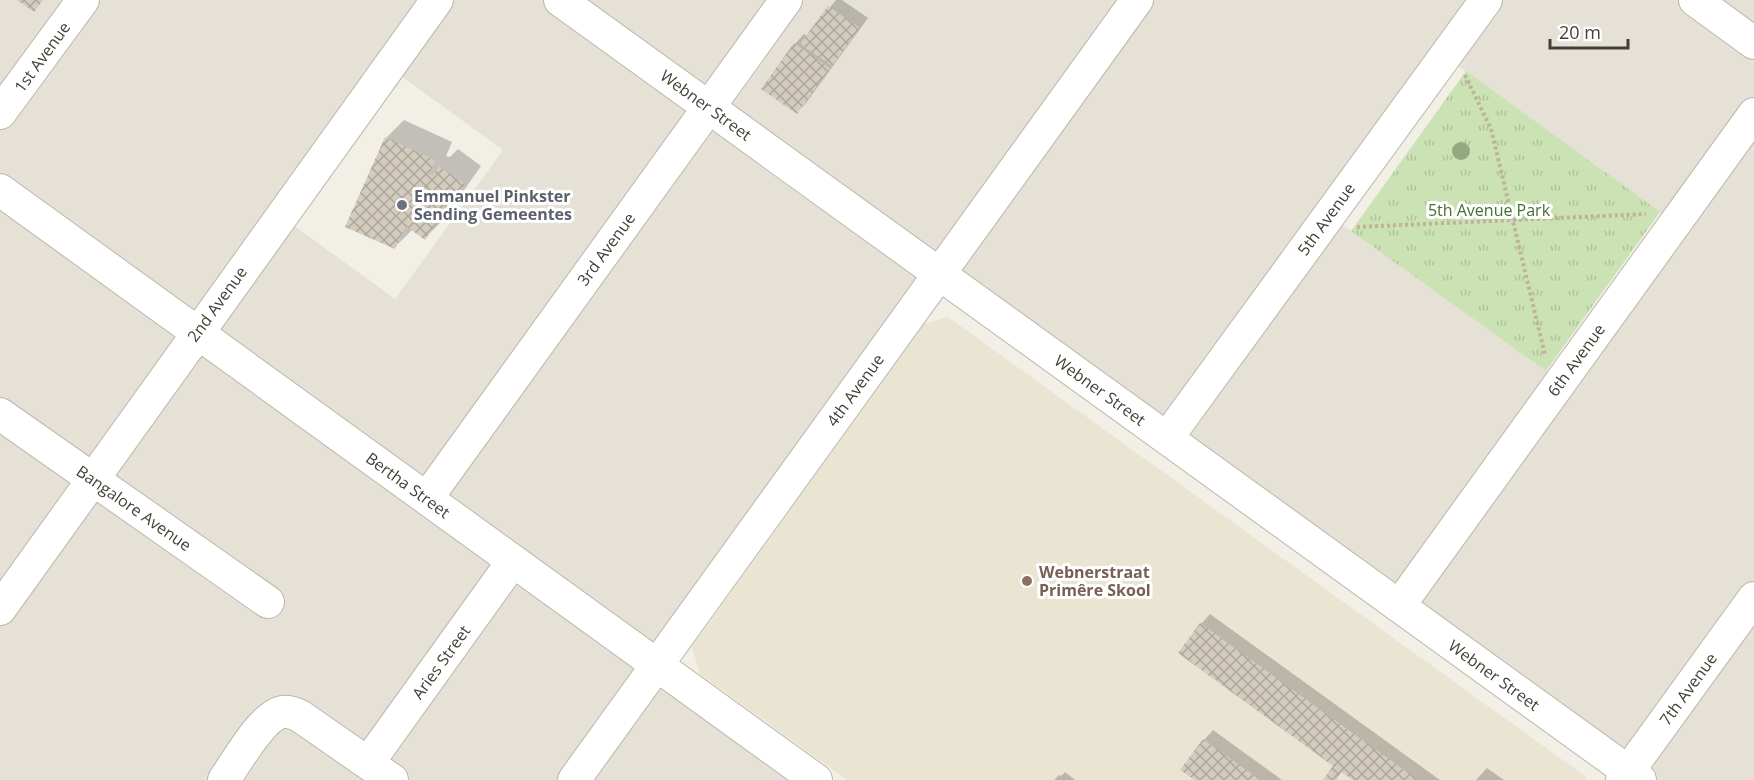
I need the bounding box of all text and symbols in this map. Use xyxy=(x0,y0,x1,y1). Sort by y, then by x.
scale bar xyxy=(1550,12,1628,50)
street label: 1st Avenue xyxy=(9,17,75,97)
text: 20 m xyxy=(1559,20,1601,44)
street label: Webner Street xyxy=(656,64,756,146)
street label: 5th Avenue xyxy=(1292,178,1360,260)
place label: Emmanuel Pinkster Sending Gemeentes xyxy=(414,185,572,225)
marker: Emmanuel Pinkster Sending Gemeentes xyxy=(395,198,409,212)
park label: 5th Avenue Park xyxy=(1428,199,1551,221)
street label: 3rd Avenue xyxy=(572,208,640,290)
street label: 2nd Avenue xyxy=(182,262,252,346)
street label: 6th Avenue xyxy=(1542,319,1610,401)
street label: 4th Avenue xyxy=(821,349,889,431)
street label: Webner Street xyxy=(1050,349,1150,431)
street label: Bertha Street xyxy=(361,447,455,523)
street label: Bangalore Avenue xyxy=(72,460,196,556)
place label: Webnerstraat Primêre Skool xyxy=(1039,561,1151,601)
marker: Webnerstraat Primêre Skool xyxy=(1020,574,1034,588)
street label: Aries Street xyxy=(407,620,475,703)
street label: Webner Street xyxy=(1444,634,1544,716)
street label: 7th Avenue xyxy=(1654,648,1722,730)

